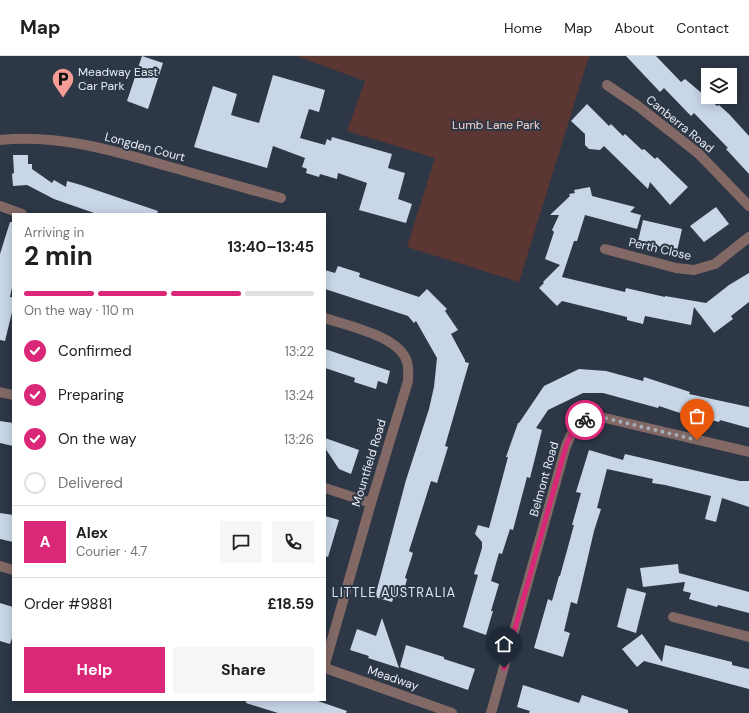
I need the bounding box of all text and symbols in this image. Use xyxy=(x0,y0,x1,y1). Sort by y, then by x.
text: Map xyxy=(20,15,60,40)
text: Home xyxy=(504,19,542,37)
text: Map xyxy=(564,19,592,37)
text: About xyxy=(614,19,654,37)
text: Contact xyxy=(676,19,729,37)
place label: Meadway East Car Park xyxy=(78,64,158,94)
parking icon: Meadway East Car Park xyxy=(50,66,76,99)
map controls xyxy=(701,68,737,104)
button: layers xyxy=(701,68,737,104)
street label: Canberra Road xyxy=(643,92,717,156)
park label: Lumb Lane Park xyxy=(452,117,540,133)
street label: Longden Court xyxy=(103,129,187,166)
text: Arriving in xyxy=(24,224,84,241)
street label: Perth Close xyxy=(627,234,693,264)
text: 13:40–13:45 xyxy=(228,237,314,257)
text: 2 min xyxy=(24,239,93,273)
text: On the way · 110 m xyxy=(24,302,134,319)
icon: check xyxy=(24,340,46,362)
text: Confirmed xyxy=(58,341,132,361)
text: 13:22 xyxy=(285,343,314,360)
icon: check xyxy=(24,384,46,406)
text: Preparing xyxy=(58,385,124,405)
text: 13:24 xyxy=(284,387,314,404)
pin xyxy=(680,399,714,440)
courier xyxy=(565,400,605,440)
icon: bag xyxy=(686,405,708,427)
icon: bike xyxy=(574,409,596,431)
street label: Mountfield Road xyxy=(348,417,390,509)
icon: check xyxy=(24,428,46,450)
text: On the way xyxy=(58,429,137,449)
text: 13:26 xyxy=(284,431,314,448)
street label: Belmont Road xyxy=(526,440,562,518)
text: Delivered xyxy=(58,473,123,493)
button: chat xyxy=(220,521,262,563)
button: phone xyxy=(272,521,314,563)
text: Alex xyxy=(76,523,108,543)
text: A xyxy=(40,532,50,552)
text: Courier · 4.7 xyxy=(76,543,147,560)
district label: LITTLE AUSTRALIA xyxy=(332,584,456,601)
text: Order #9881 xyxy=(24,594,112,614)
text: £18.59 xyxy=(267,594,314,614)
pin xyxy=(487,627,521,668)
icon: home xyxy=(493,633,515,655)
button: Help xyxy=(24,647,165,693)
button: Share xyxy=(173,647,314,693)
street label: Meadway xyxy=(365,662,421,694)

